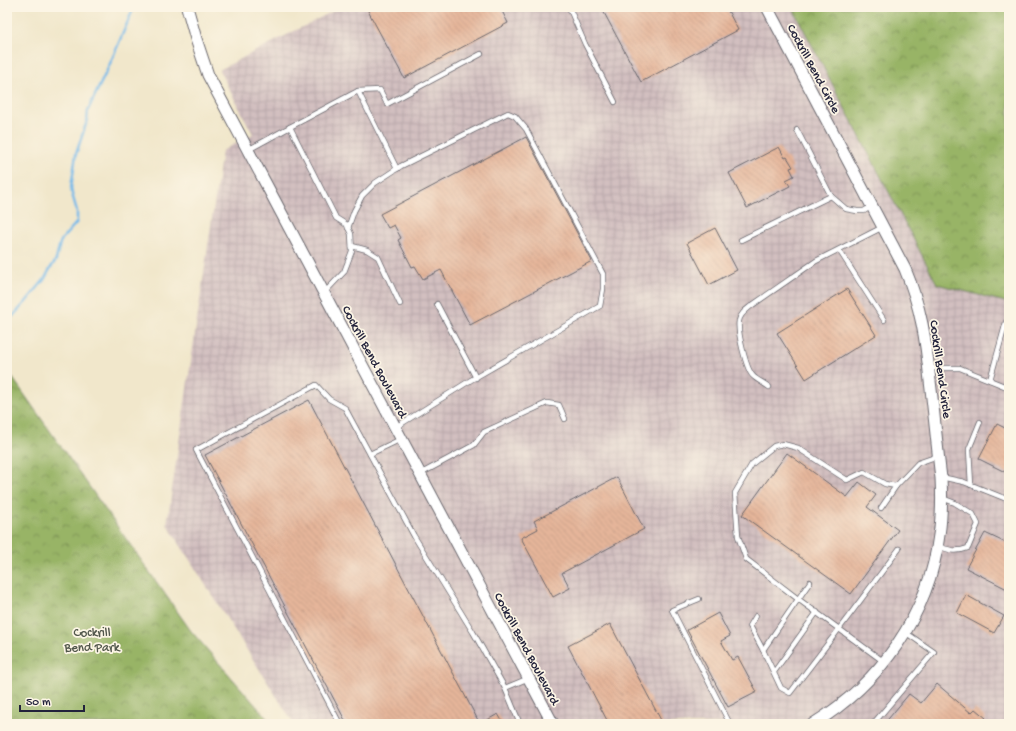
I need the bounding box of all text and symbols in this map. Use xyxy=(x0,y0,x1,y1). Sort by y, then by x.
street label: Cockrill Bend Circle xyxy=(783,22,843,117)
street label: Cockrill Bend Boulevard xyxy=(338,304,410,422)
street label: Cockrill Bend Circle xyxy=(925,319,954,420)
street label: Cockrill Bend Boulevard xyxy=(490,591,562,709)
park label: Cockrill Bend Park xyxy=(63,626,121,656)
scale bar xyxy=(20,687,84,713)
text: 50 m xyxy=(26,696,51,710)

